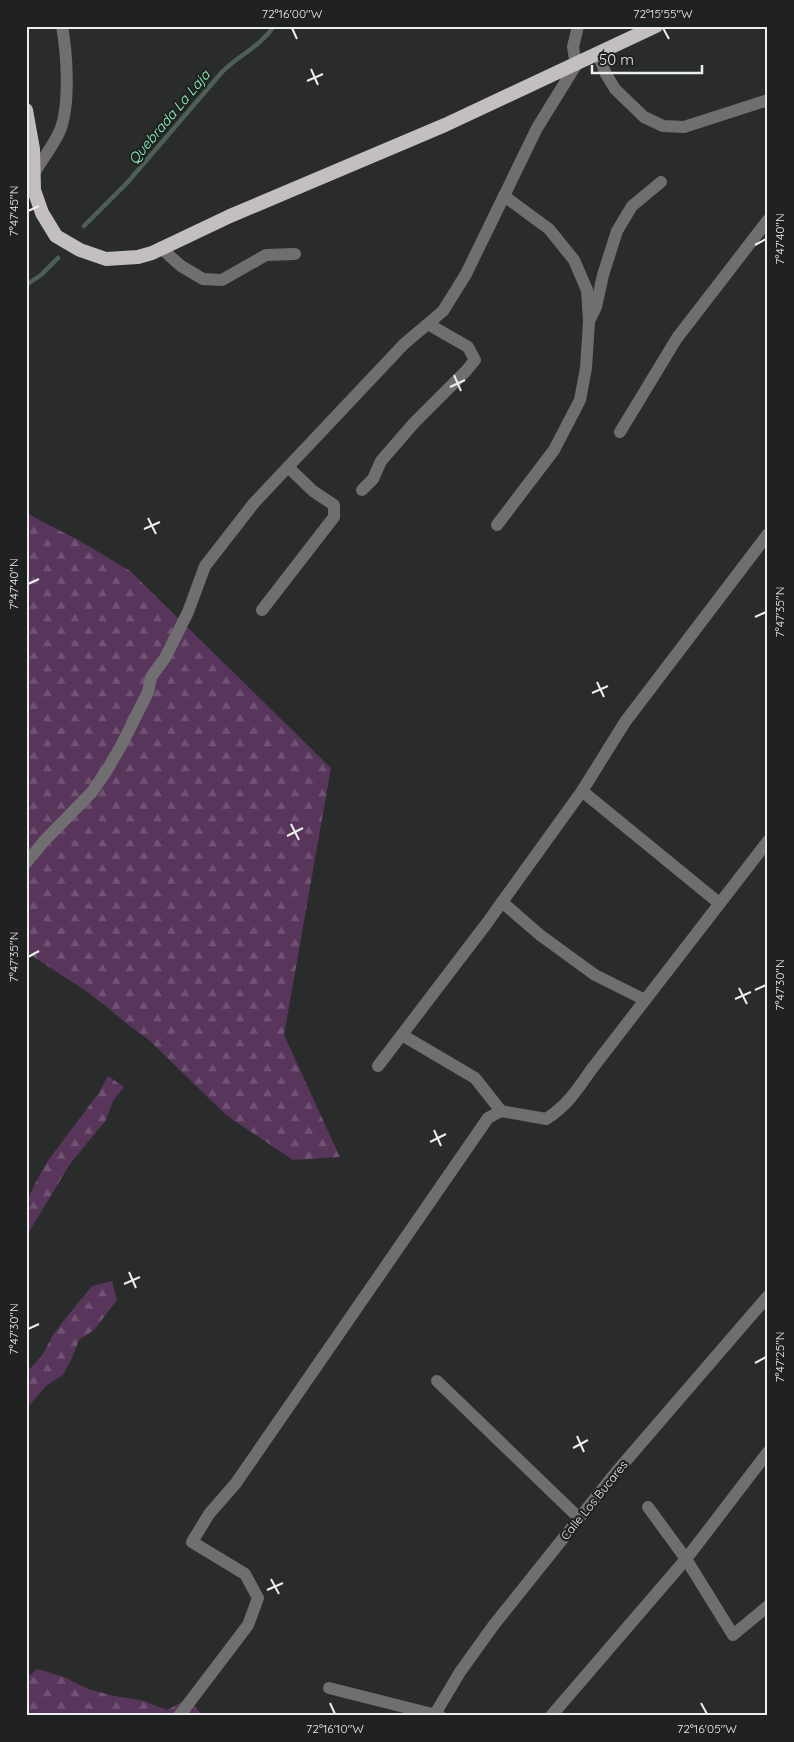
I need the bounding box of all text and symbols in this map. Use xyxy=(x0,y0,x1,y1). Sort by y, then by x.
text: 72°16'00"W xyxy=(262,6,323,21)
text: 72°15'55"W xyxy=(633,6,693,21)
scale bar xyxy=(592,42,702,74)
text: 50 m xyxy=(599,50,634,69)
water label: Quebrada La Laja xyxy=(124,65,215,168)
text: 7°47'45"N xyxy=(6,186,21,236)
text: 7°47'40"N xyxy=(772,213,787,265)
text: 7°47'40"N xyxy=(6,558,21,610)
text: 7°47'35"N xyxy=(772,587,787,637)
text: 7°47'35"N xyxy=(6,932,21,982)
text: 7°47'30"N xyxy=(772,959,787,1011)
text: 7°47'30"N xyxy=(6,1303,21,1355)
text: 7°47'25"N xyxy=(772,1331,787,1383)
street label: Calle Los Bucares xyxy=(557,1457,631,1543)
text: 72°16'10"W xyxy=(306,1721,364,1736)
text: 72°16'05"W xyxy=(677,1721,737,1736)

